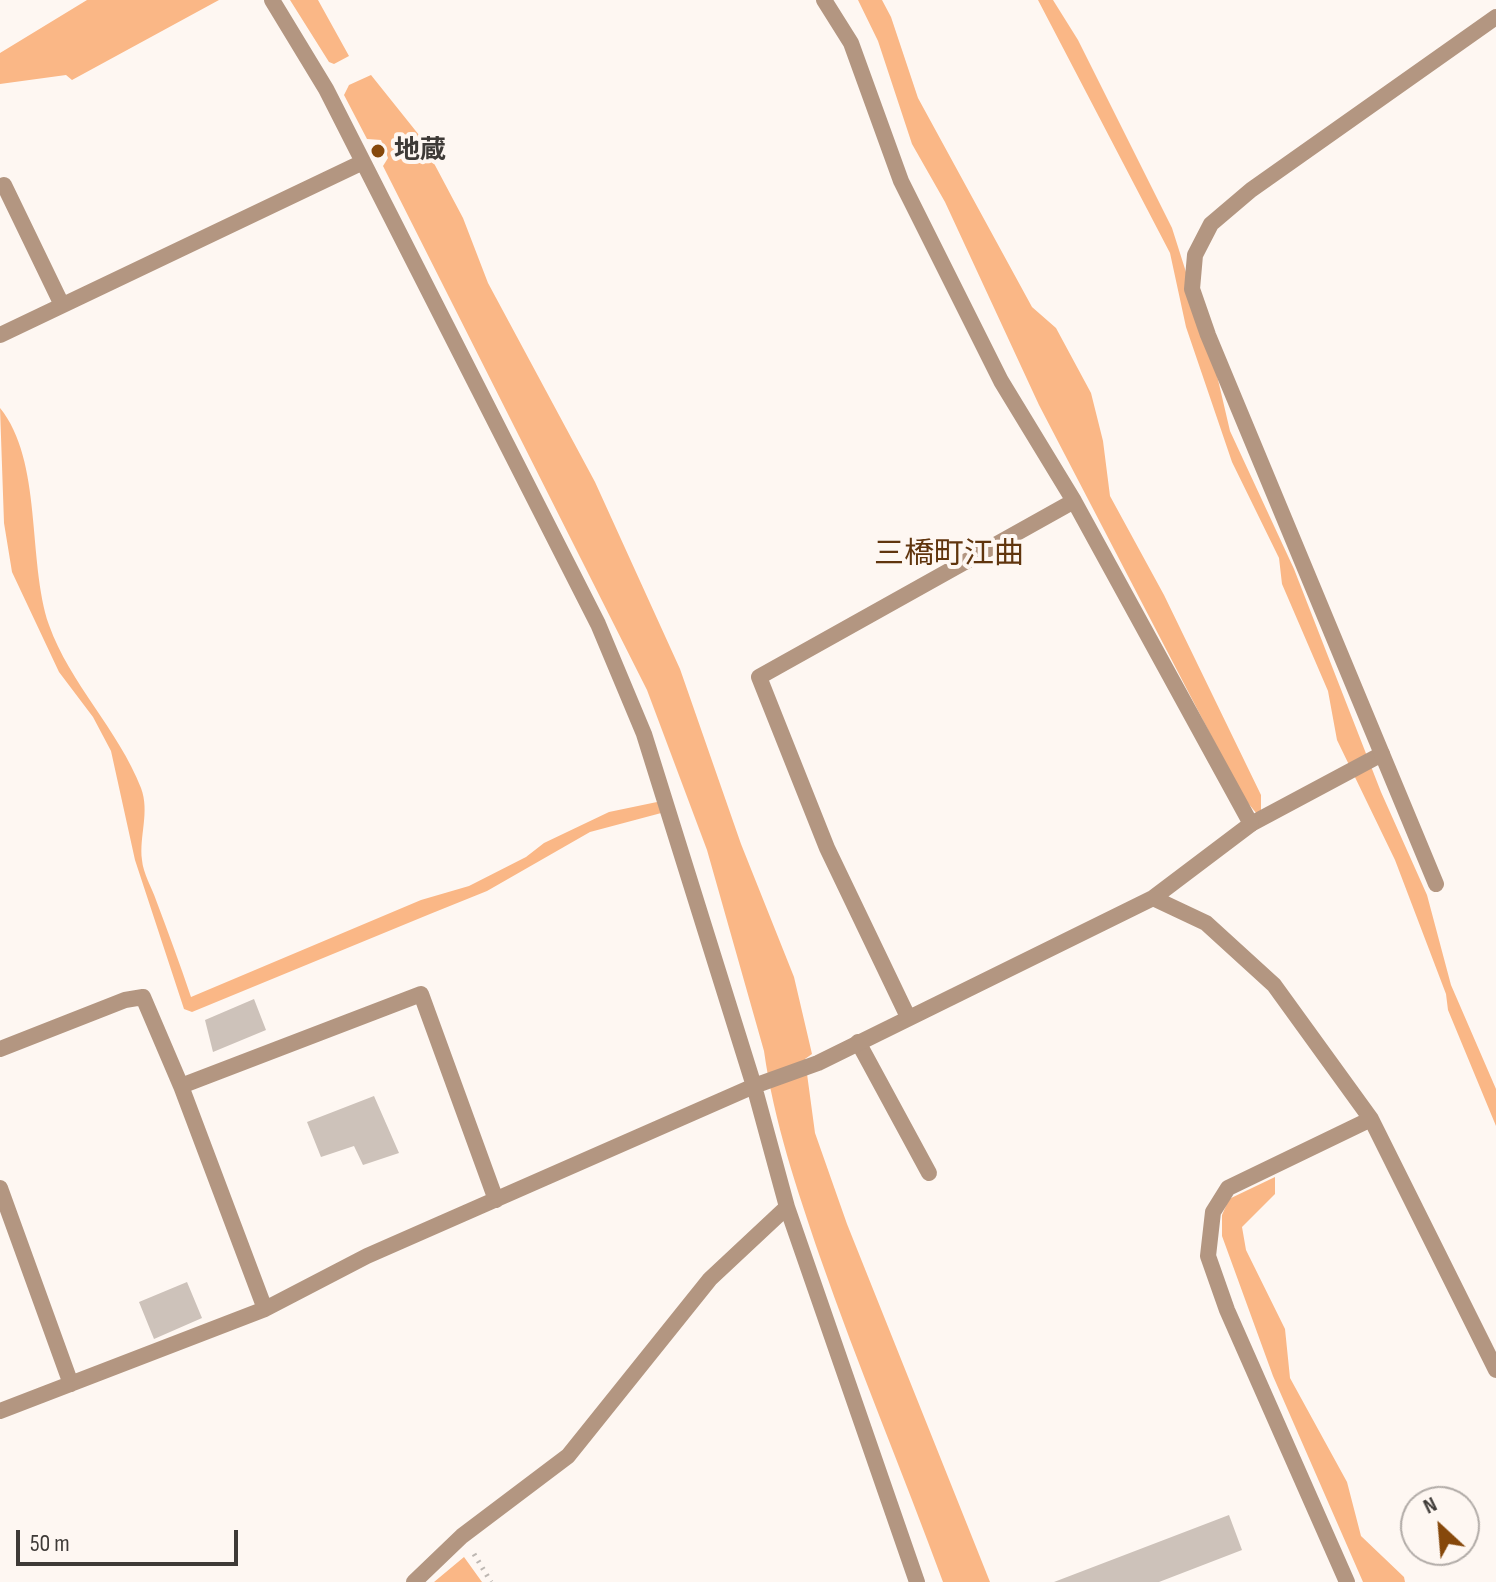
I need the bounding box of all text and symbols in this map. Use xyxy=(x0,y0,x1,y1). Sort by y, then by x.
place label: 地蔵 xyxy=(394,135,446,167)
marker: 地蔵 xyxy=(369,142,387,160)
district label: 三橋町江曲 xyxy=(874,537,1024,573)
north arrow xyxy=(1400,1486,1480,1566)
text: N xyxy=(1419,1491,1441,1520)
scale bar xyxy=(20,1514,242,1564)
text: 50 m xyxy=(30,1529,70,1558)

